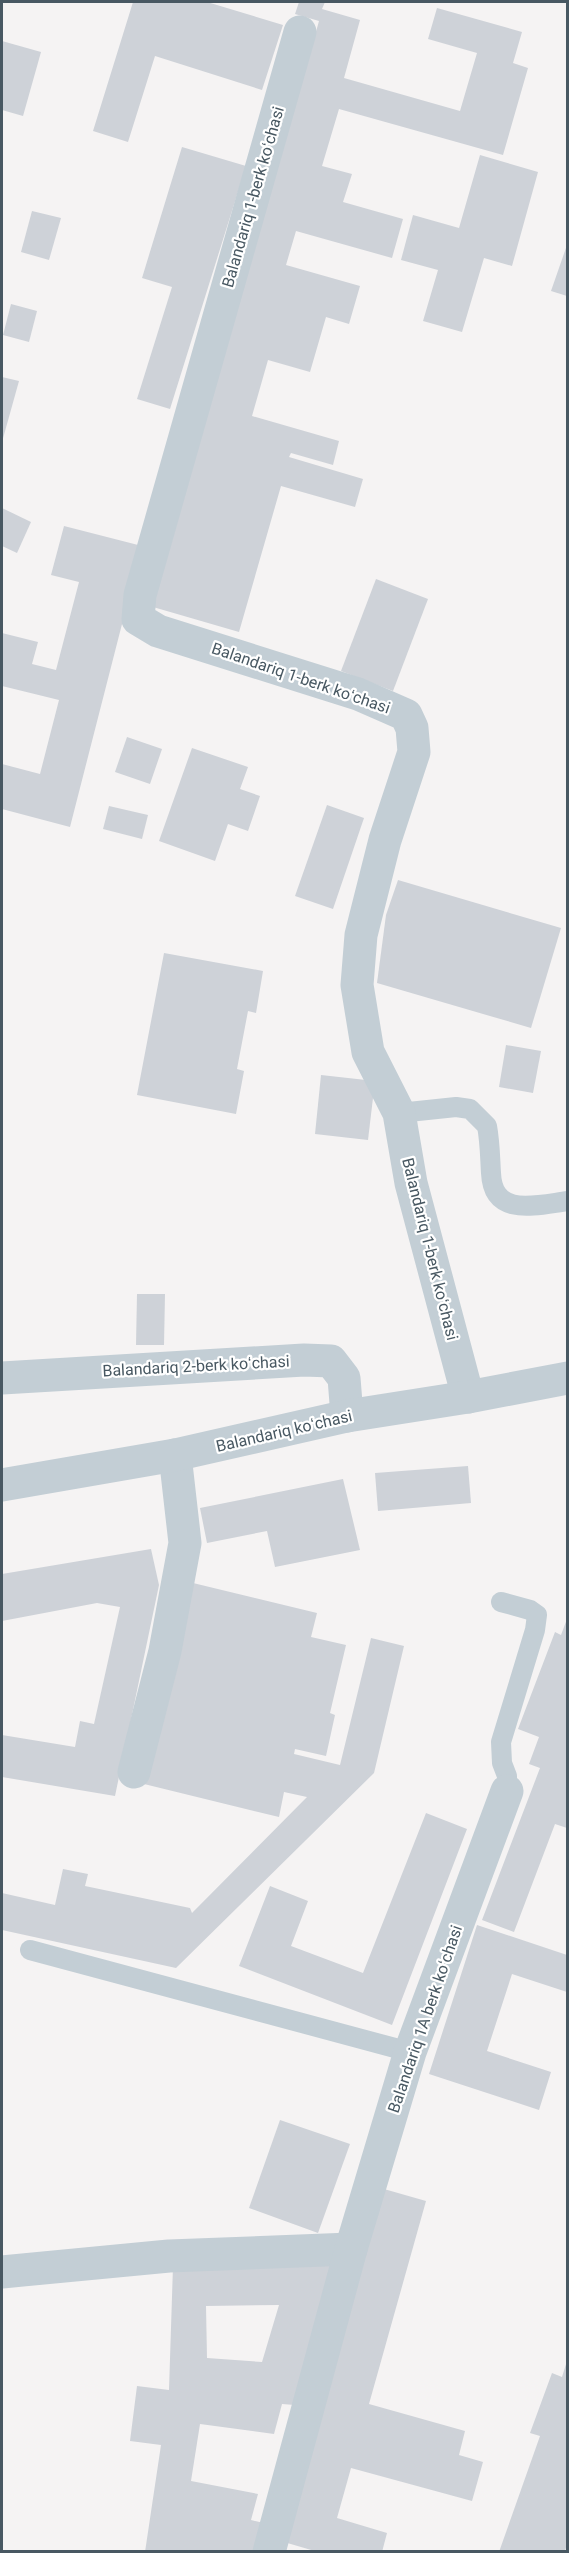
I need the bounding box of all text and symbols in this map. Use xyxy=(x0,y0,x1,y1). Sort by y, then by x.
street label: Balandariq 1-berk koʻchasi xyxy=(218,104,288,290)
street label: Balandariq 1-berk koʻchasi xyxy=(209,639,393,717)
street label: Balandariq 1-berk koʻchasi xyxy=(398,1156,462,1342)
street label: Balandariq 2-berk koʻchasi xyxy=(102,1352,290,1380)
street label: Balandariq koʻchasi xyxy=(214,1406,354,1456)
street label: Balandariq 1A berk koʻchasi xyxy=(384,1923,466,2115)

